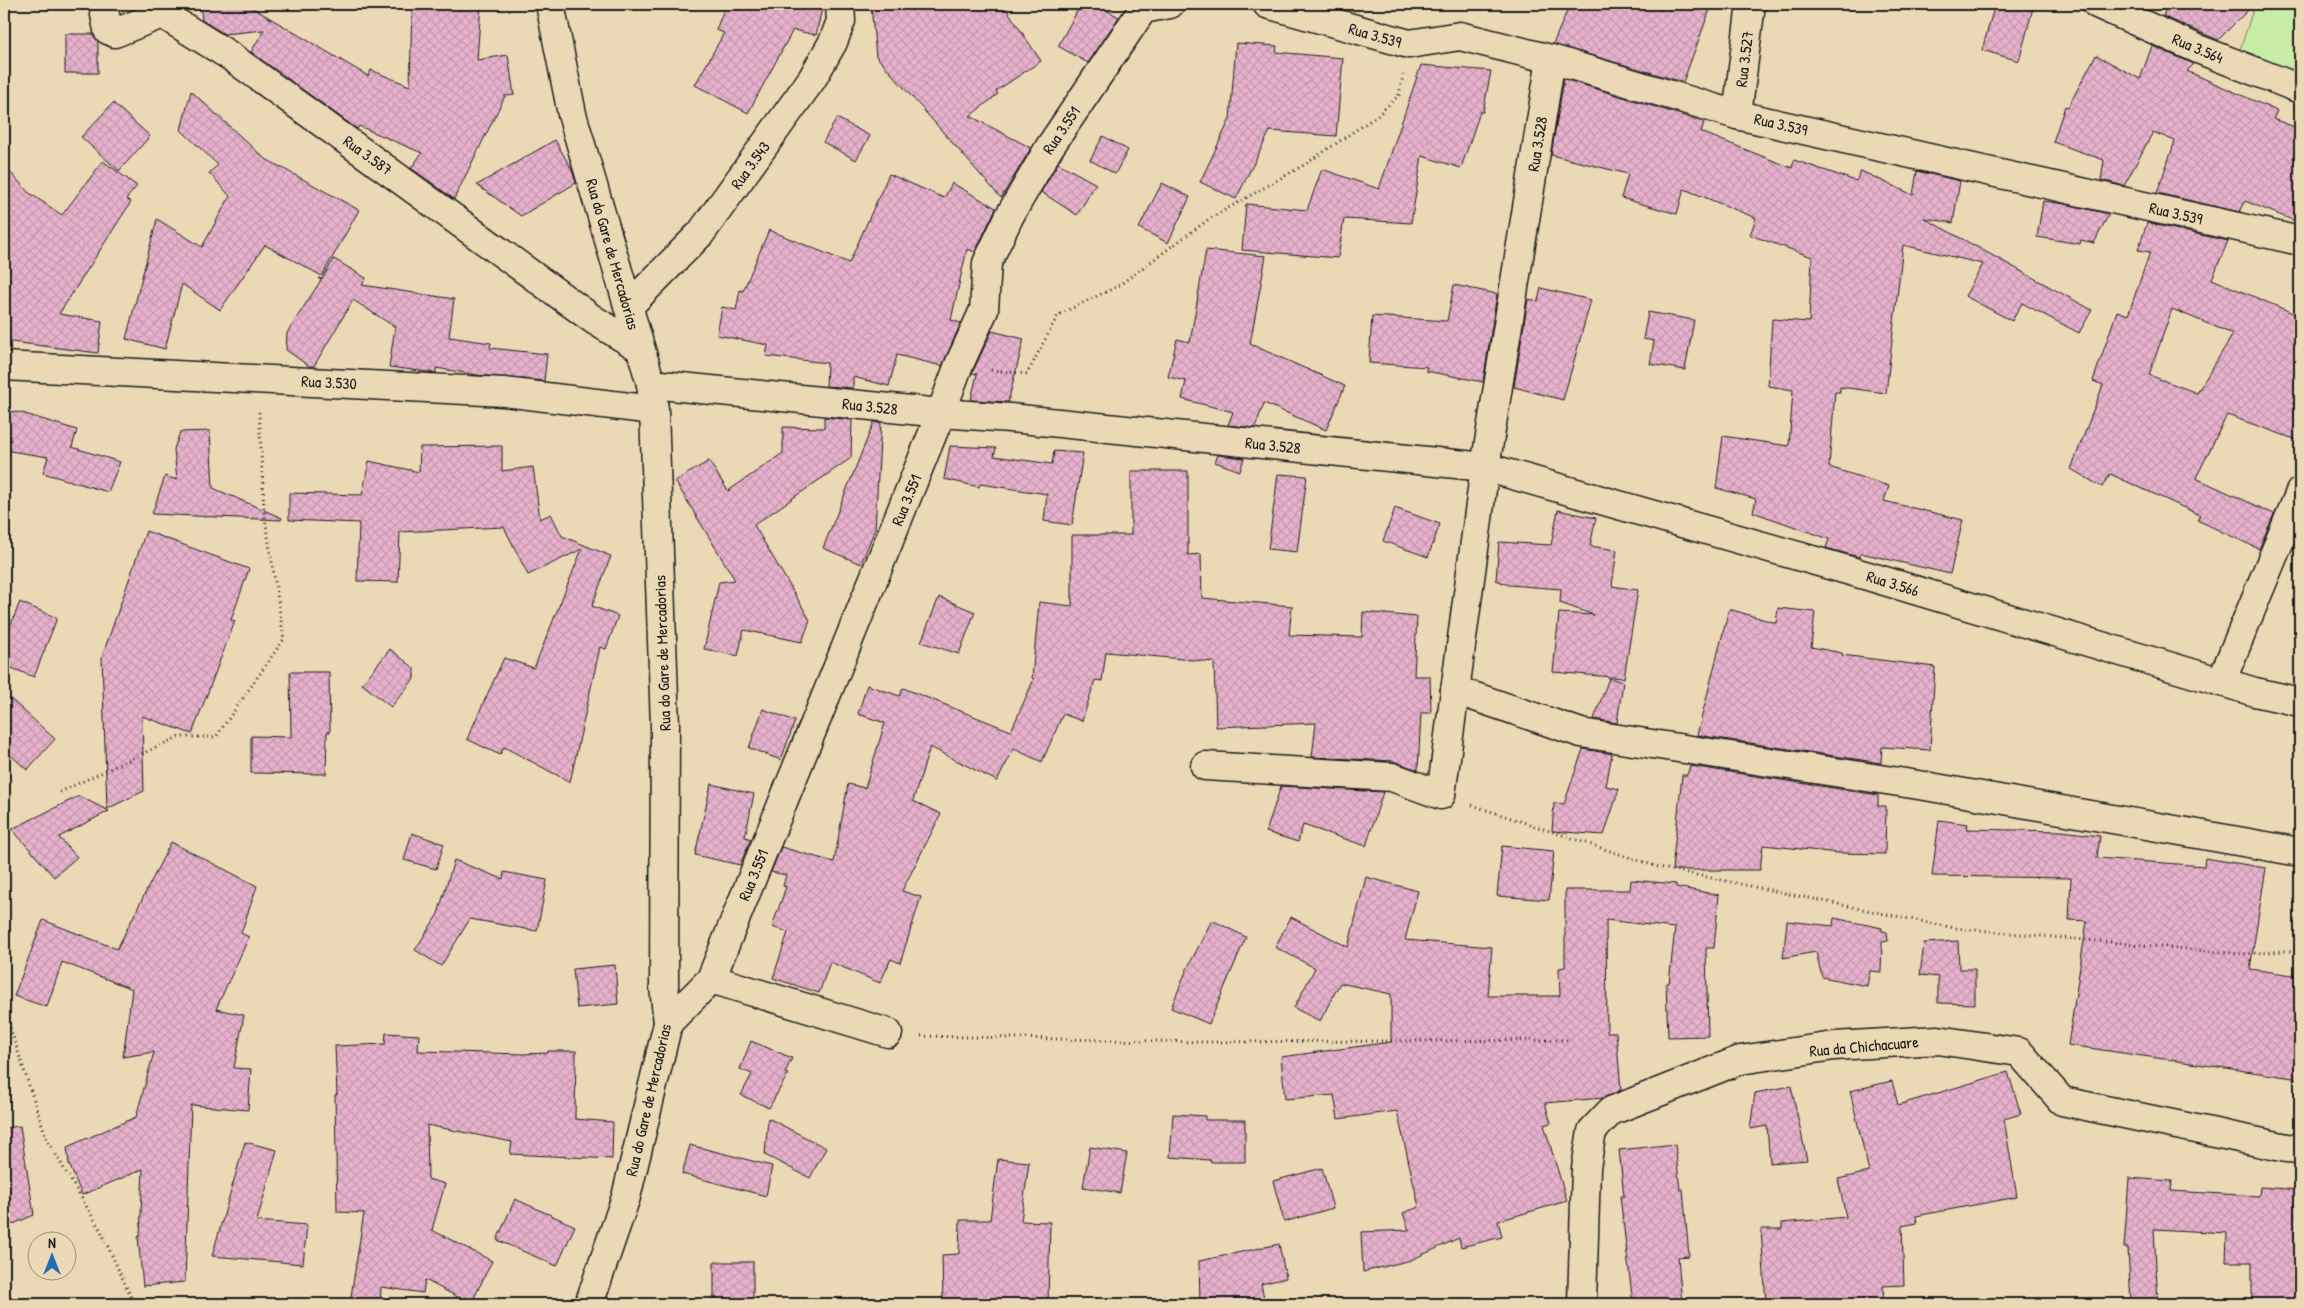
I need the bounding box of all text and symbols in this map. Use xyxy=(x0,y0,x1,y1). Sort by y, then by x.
street label: Rua 3.539 xyxy=(1346,17,1404,53)
street label: Rua 3.564 xyxy=(2169,27,2227,69)
street label: Rua 3.527 xyxy=(1730,30,1758,88)
street label: Rua 3.551 xyxy=(1037,101,1085,158)
street label: Rua 3.539 xyxy=(1752,107,1810,141)
street label: Rua 3.528 xyxy=(1522,115,1552,173)
street label: Rua 3.587 xyxy=(339,130,397,180)
street label: Rua 3.543 xyxy=(725,137,775,193)
street label: Rua do Gare de Mercadorias xyxy=(581,176,645,332)
street label: Rua 3.539 xyxy=(2147,196,2205,230)
street label: Rua 3.530 xyxy=(301,370,357,394)
street label: Rua 3.528 xyxy=(841,392,899,420)
street label: Rua 3.528 xyxy=(1244,431,1302,459)
street label: Rua 3.551 xyxy=(886,471,926,529)
street label: Rua 3.566 xyxy=(1864,565,1922,601)
street label: Rua do Gare de Mercadorias xyxy=(648,575,676,731)
street label: Rua 3.551 xyxy=(733,846,773,904)
street label: Rua do Gare de Mercadorias xyxy=(620,1022,676,1178)
street label: Rua da Chichacuare xyxy=(1808,1030,1920,1062)
north arrow xyxy=(28,1230,78,1280)
text: N xyxy=(48,1233,56,1252)

